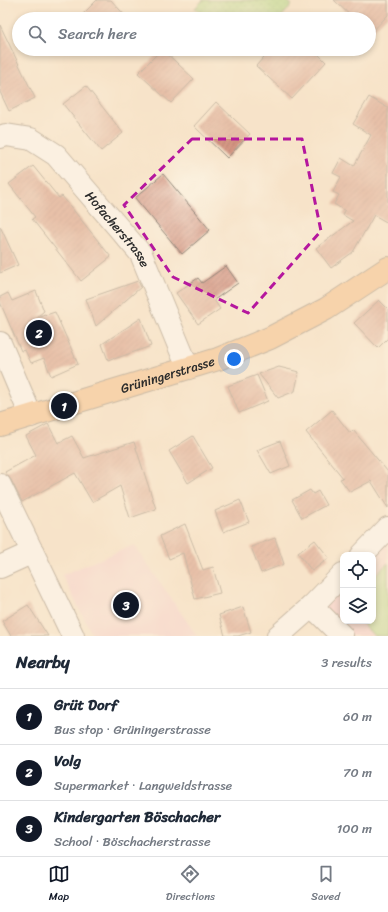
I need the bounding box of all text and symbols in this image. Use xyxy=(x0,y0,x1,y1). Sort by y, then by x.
search box xyxy=(12,12,376,56)
text: Search here xyxy=(58,21,137,47)
icon: search xyxy=(26,23,48,45)
street label: Hofacherstrasse xyxy=(79,185,156,271)
pin: 2 xyxy=(26,318,52,348)
your location xyxy=(224,349,244,369)
street label: Grüningerstrasse xyxy=(118,350,218,400)
pin: 1 xyxy=(51,391,77,421)
map controls xyxy=(340,552,376,624)
button: locate xyxy=(340,552,376,588)
button: layers xyxy=(340,588,376,624)
pin: 3 xyxy=(113,590,139,620)
text: Nearby xyxy=(16,647,70,677)
text: 3 results xyxy=(321,651,372,674)
text: Grüt Dorf xyxy=(54,692,117,718)
text: 1 xyxy=(26,705,32,728)
text: 60 m xyxy=(343,705,372,728)
text: Bus stop · Grüningerstrasse xyxy=(54,718,211,741)
text: Volg xyxy=(54,748,81,774)
text: 2 xyxy=(25,761,33,784)
text: 70 m xyxy=(343,761,372,784)
text: Supermarket · Langweidstrasse xyxy=(54,774,232,797)
text: Kindergarten Böschacher xyxy=(54,804,220,830)
text: 3 xyxy=(25,817,33,840)
text: 100 m xyxy=(337,817,372,840)
text: School · Böschacherstrasse xyxy=(54,830,211,853)
tab: Map xyxy=(48,863,70,906)
tab: Directions xyxy=(166,863,215,906)
tab: Saved xyxy=(311,863,340,906)

